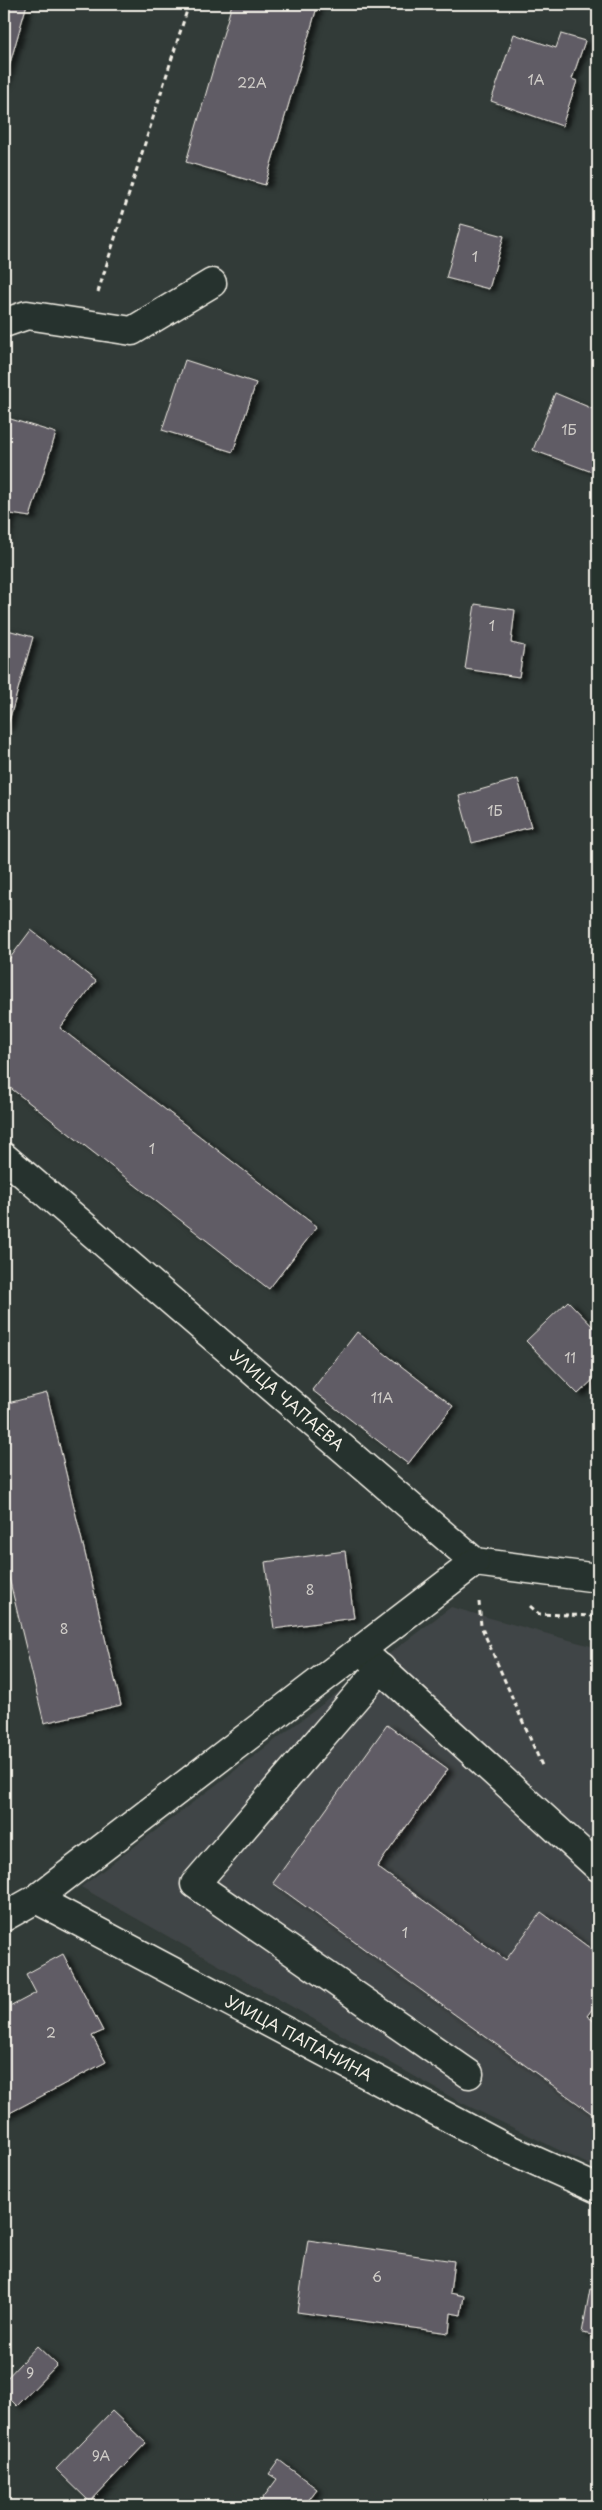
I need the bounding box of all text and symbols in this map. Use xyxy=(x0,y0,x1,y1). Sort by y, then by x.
house number: 1А xyxy=(527,69,545,90)
house number: 22А xyxy=(237,72,267,93)
house number: 1 xyxy=(472,246,478,267)
house number: 1Б xyxy=(561,419,577,440)
house number: 1 xyxy=(489,615,495,636)
house number: 1Б xyxy=(487,800,503,821)
house number: 1 xyxy=(149,1138,155,1159)
street label: УЛИЦА ЧАПАЕВА xyxy=(225,1343,350,1456)
house number: 11 xyxy=(564,1347,576,1368)
house number: 11А xyxy=(371,1387,393,1408)
house number: 8 xyxy=(306,1579,314,1600)
house number: 8 xyxy=(60,1618,68,1639)
house number: 1 xyxy=(402,1922,408,1943)
street label: УЛИЦА ПАПАНИНА xyxy=(222,1988,377,2086)
house number: 2 xyxy=(46,2022,56,2043)
house number: 6 xyxy=(372,2266,382,2287)
house number: 9 xyxy=(26,2362,34,2383)
house number: 9А xyxy=(92,2445,111,2466)

